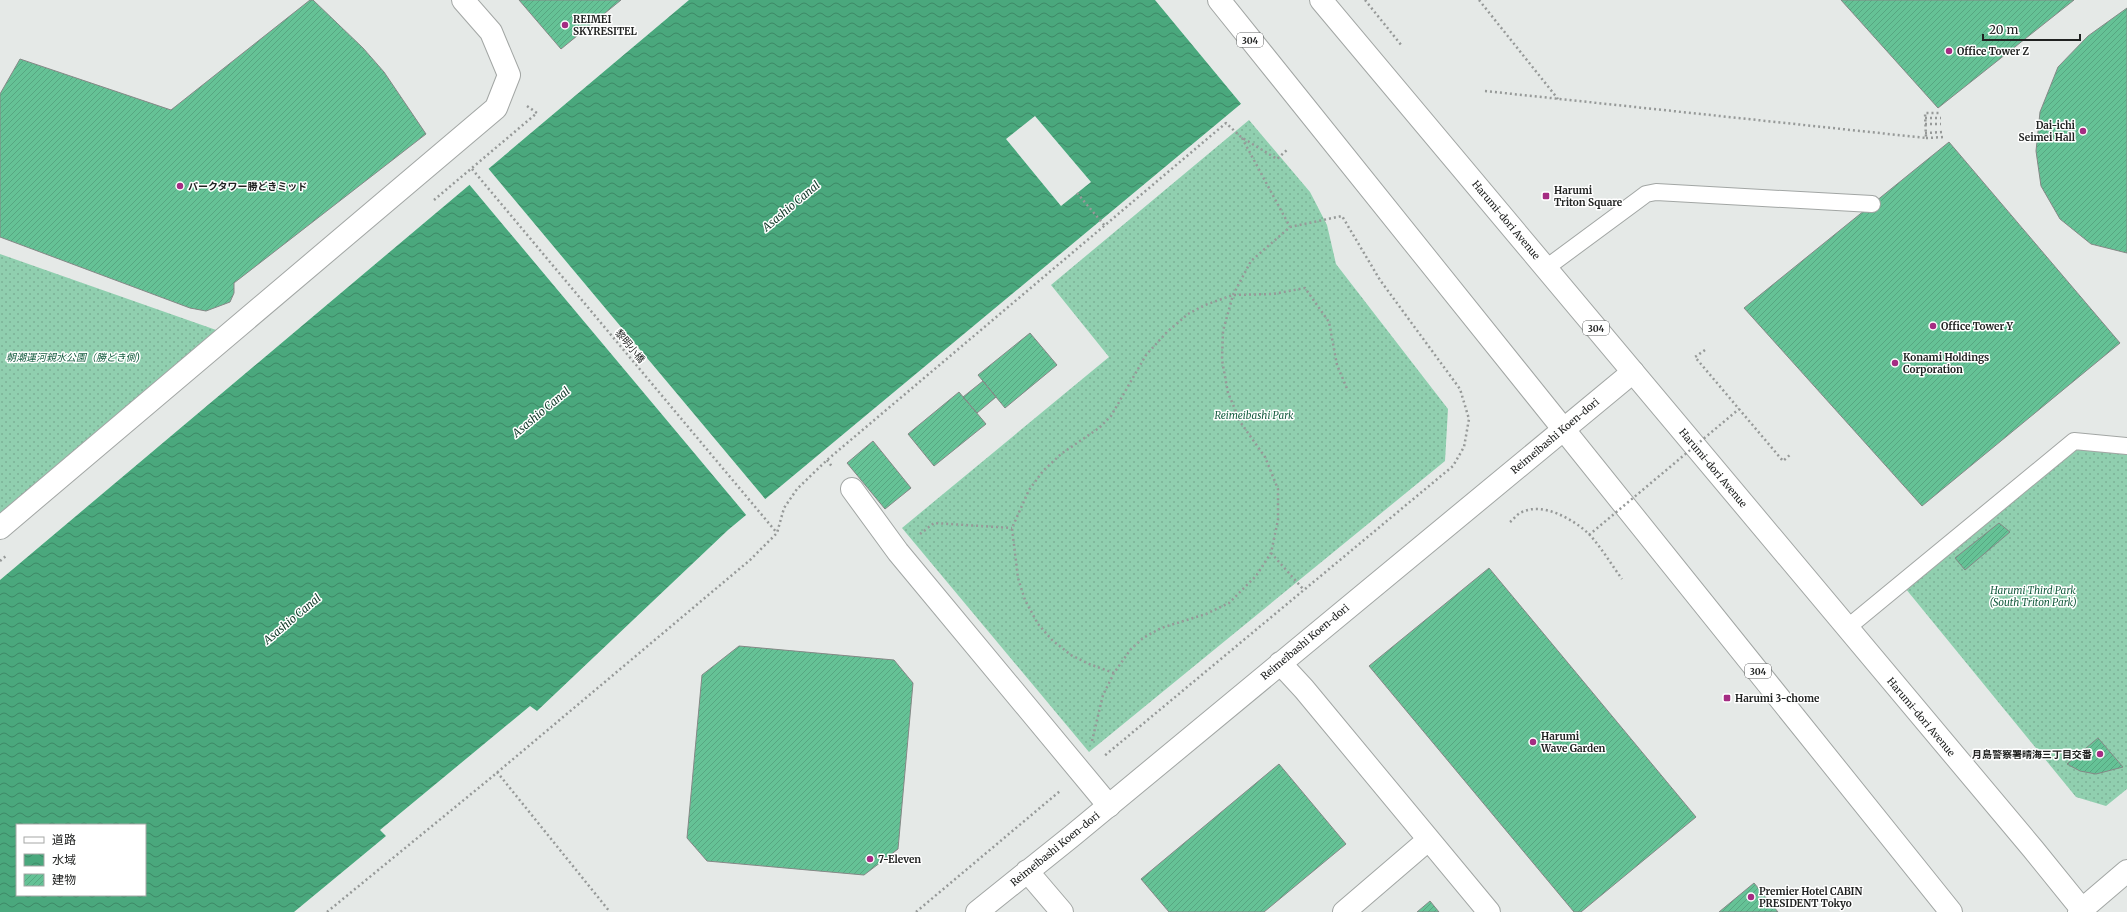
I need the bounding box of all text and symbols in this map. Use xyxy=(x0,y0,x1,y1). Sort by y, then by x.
place label: REIMEI SKYRESITEL xyxy=(573,13,638,38)
scale bar xyxy=(1983,16,2080,42)
marker: REIMEI SKYRESITEL xyxy=(560,20,570,30)
text: 20 m xyxy=(1989,22,2018,37)
road number: 304 xyxy=(1237,33,1263,47)
place label: Office Tower Z xyxy=(1957,45,2029,58)
marker: Office Tower Z xyxy=(1944,46,1954,56)
place label: Dai-ichi Seimei Hall xyxy=(2019,119,2076,144)
marker: Dai-ichi Seimei Hall xyxy=(2078,126,2088,136)
water label: Asashio Canal xyxy=(759,178,823,235)
street label: Harumi-dori Avenue xyxy=(1469,178,1543,262)
place label: パークタワー勝どきミッド xyxy=(188,180,307,193)
marker: パークタワー勝どきミッド xyxy=(175,181,185,191)
place label: Harumi Triton Square xyxy=(1554,184,1623,209)
marker: Harumi Triton Square xyxy=(1541,191,1551,201)
place label: Office Tower Y xyxy=(1941,320,2013,333)
road number: 304 xyxy=(1583,321,1609,335)
marker: Office Tower Y xyxy=(1928,321,1938,331)
street label: 黎明小橋 xyxy=(612,327,648,365)
park label: 朝潮運河親水公園（勝どき側) xyxy=(6,351,140,364)
place label: Konami Holdings Corporation xyxy=(1903,351,1989,376)
marker: Konami Holdings Corporation xyxy=(1890,358,1900,368)
water label: Asashio Canal xyxy=(509,384,573,441)
street label: Reimeibashi Koen-dori xyxy=(1508,395,1602,477)
park label: Reimeibashi Park xyxy=(1214,409,1294,422)
street label: Harumi-dori Avenue xyxy=(1676,426,1750,510)
park label: Harumi Third Park (South Triton Park) xyxy=(1989,584,2077,609)
water label: Asashio Canal xyxy=(260,591,324,648)
street label: Reimeibashi Koen-dori xyxy=(1258,601,1352,683)
road number: 304 xyxy=(1745,664,1771,678)
street label: Harumi-dori Avenue xyxy=(1884,675,1958,759)
place label: Harumi 3-chome xyxy=(1735,692,1820,705)
marker: Harumi 3-chome xyxy=(1722,693,1732,703)
place label: Harumi Wave Garden xyxy=(1540,730,1606,755)
marker: Harumi Wave Garden xyxy=(1528,737,1538,747)
place label: 月島警察署晴海三丁目交番 xyxy=(1972,748,2092,761)
marker: 月島警察署晴海三丁目交番 xyxy=(2095,749,2105,759)
street label: Reimeibashi Koen-dori xyxy=(1008,809,1102,889)
legend xyxy=(16,824,146,896)
text: 道路 xyxy=(52,832,76,847)
text: 水域 xyxy=(52,852,76,867)
place label: 7-Eleven xyxy=(878,853,921,866)
marker: 7-Eleven xyxy=(865,854,875,864)
text: 建物 xyxy=(52,872,76,887)
place label: Premier Hotel CABIN PRESIDENT Tokyo xyxy=(1759,885,1863,910)
marker: Premier Hotel CABIN PRESIDENT Tokyo xyxy=(1746,892,1756,902)

